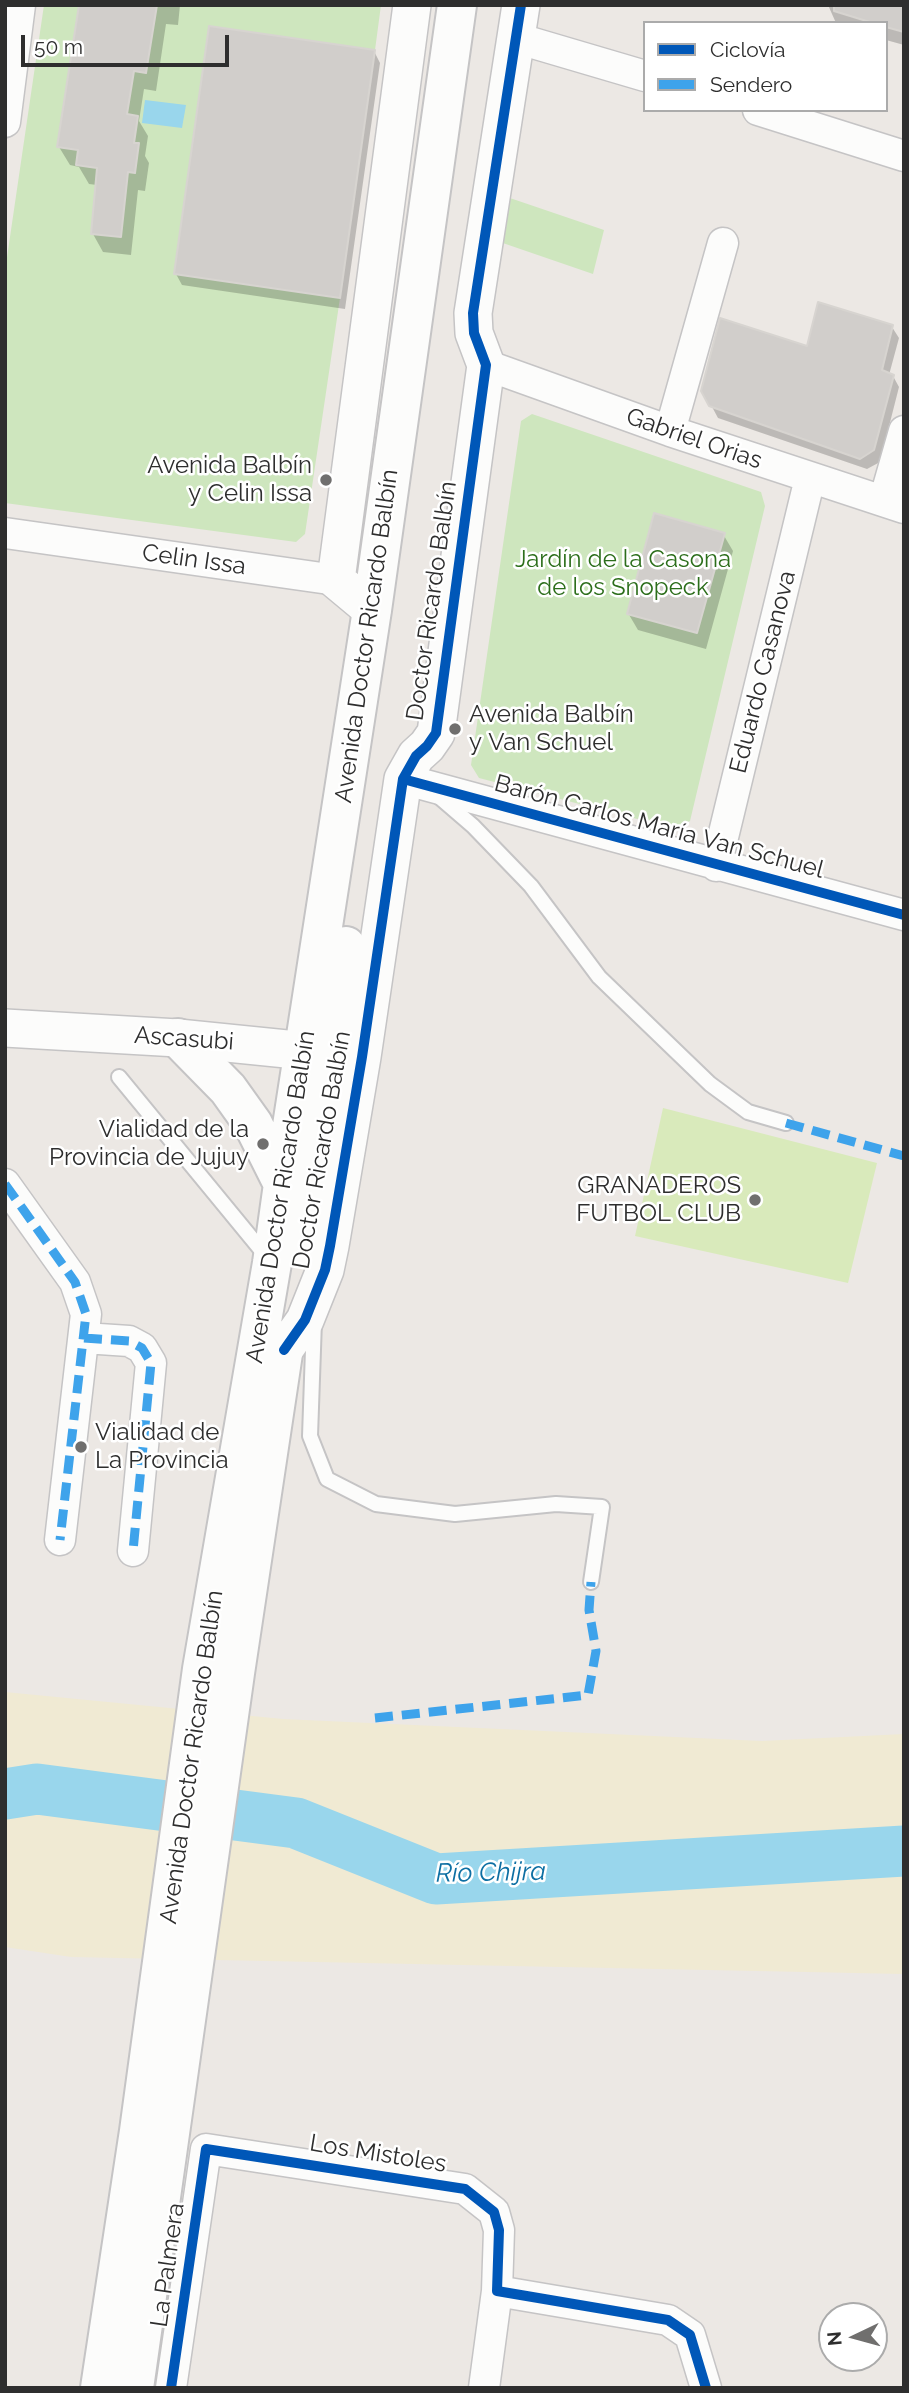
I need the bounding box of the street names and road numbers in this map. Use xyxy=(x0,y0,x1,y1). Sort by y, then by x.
street label: Gabriel Orias xyxy=(622,402,766,476)
street label: Avenida Doctor Ricardo Balbín xyxy=(329,467,405,805)
street label: Doctor Ricardo Balbín xyxy=(401,479,463,723)
street label: Celin Issa xyxy=(140,538,248,582)
street label: Eduardo Casanova xyxy=(724,568,802,776)
street label: Barón Carlos María Van Schuel xyxy=(491,769,827,885)
street label: Ascasubi xyxy=(133,1021,235,1057)
street label: Avenida Doctor Ricardo Balbín xyxy=(240,1029,322,1365)
street label: Doctor Ricardo Balbín xyxy=(287,1029,357,1271)
street label: Avenida Doctor Ricardo Balbín xyxy=(154,1588,230,1926)
street label: Los Mistoles xyxy=(308,2129,448,2179)
street label: La Palmera xyxy=(145,2201,191,2329)

